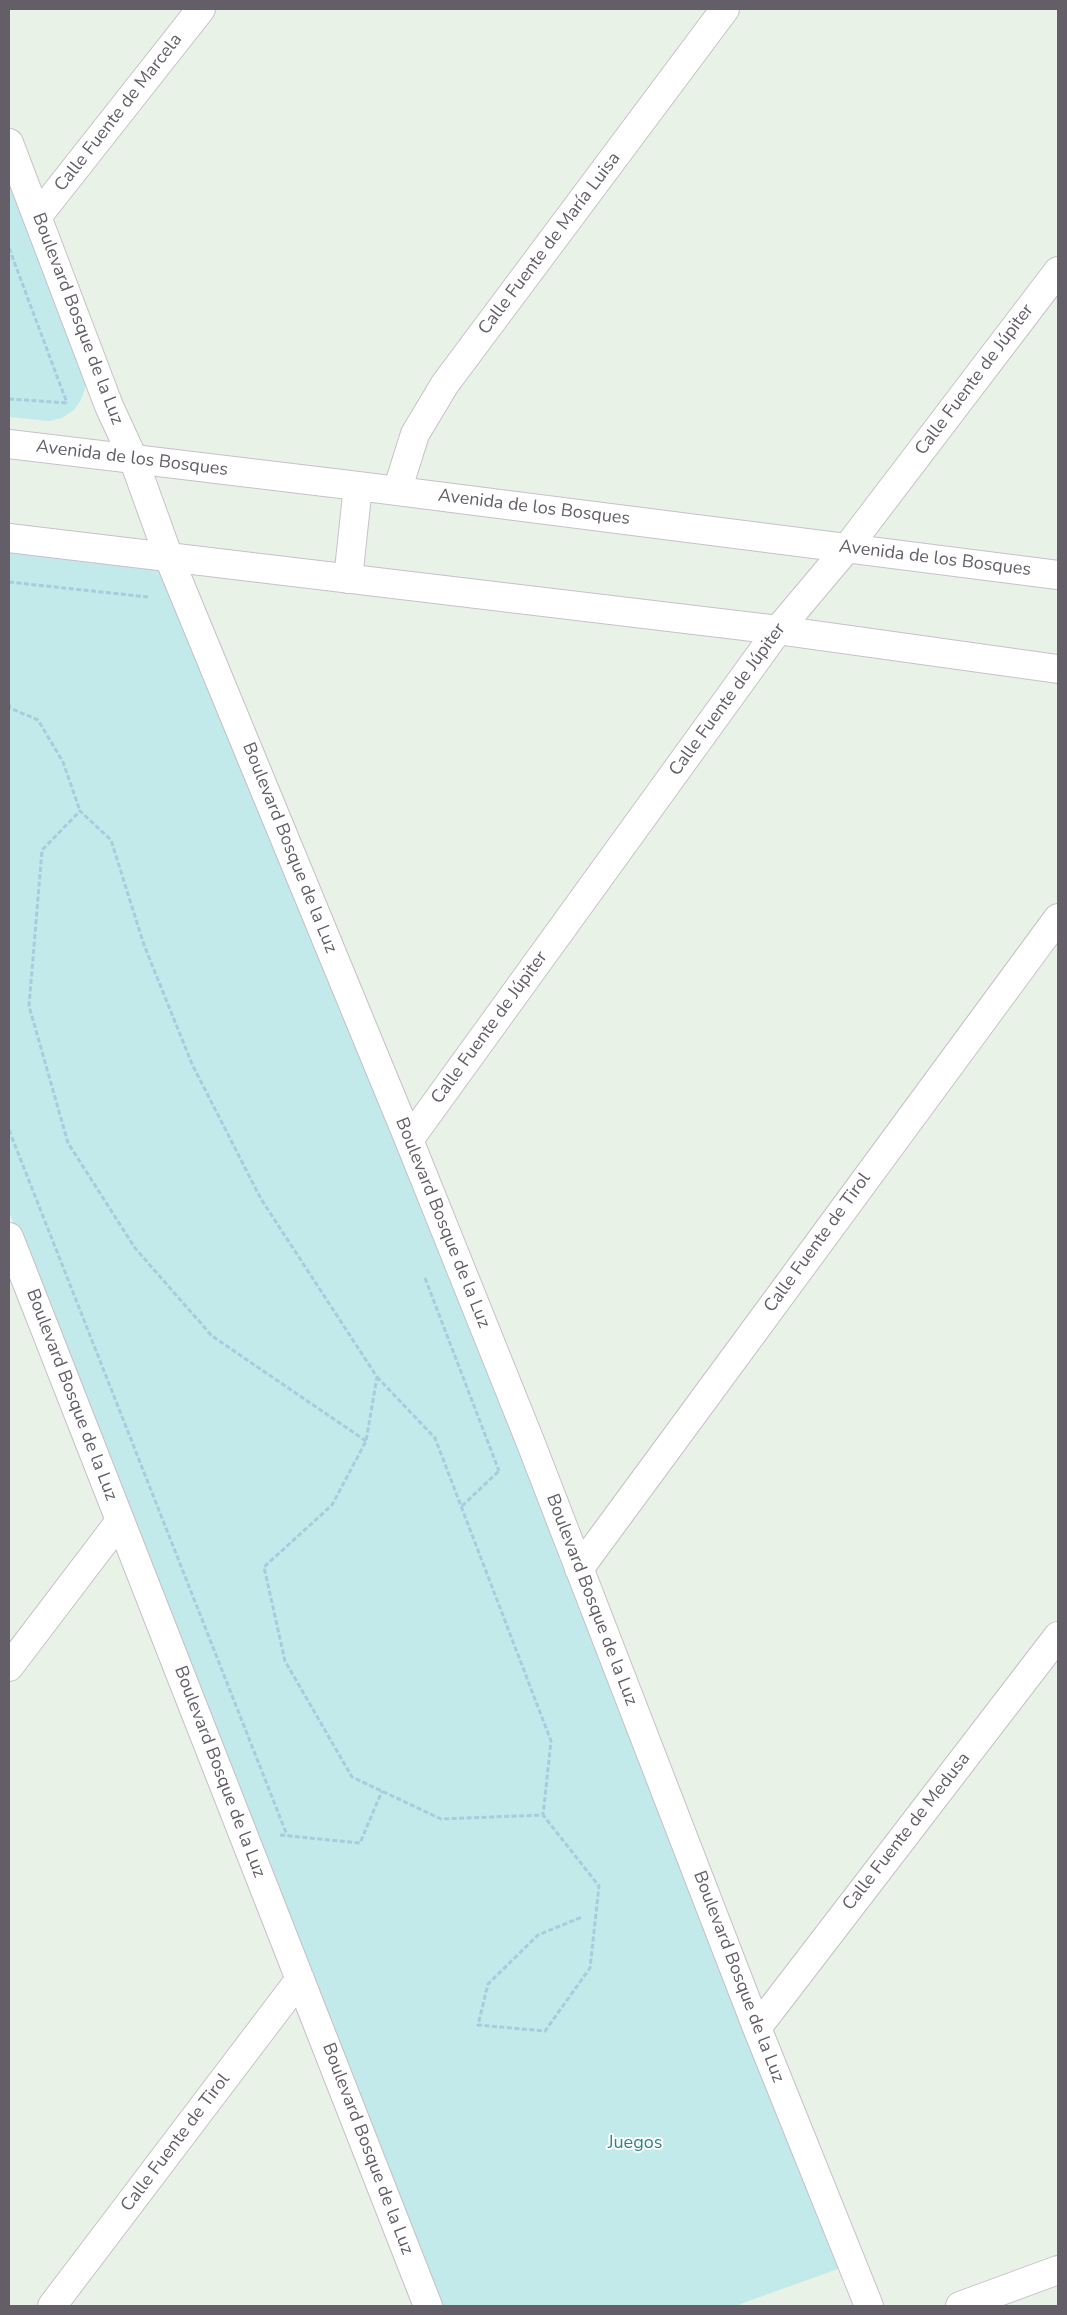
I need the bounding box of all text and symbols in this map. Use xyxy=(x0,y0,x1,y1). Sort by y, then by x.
street label: Calle Fuente de Marcela xyxy=(51,30,187,196)
street label: Calle Fuente de María Luisa xyxy=(474,149,626,339)
street label: Boulevard Bosque de la Luz xyxy=(27,210,127,428)
street label: Calle Fuente de Júpiter xyxy=(911,300,1039,460)
street label: Avenida de los Bosques xyxy=(35,437,229,481)
street label: Avenida de los Bosques xyxy=(437,486,631,530)
street label: Avenida de los Bosques xyxy=(838,537,1032,581)
street label: Calle Fuente de Júpiter xyxy=(665,619,791,781)
street label: Boulevard Bosque de la Luz xyxy=(237,740,341,956)
street label: Calle Fuente de Júpiter xyxy=(427,947,553,1109)
street label: Boulevard Bosque de la Luz xyxy=(390,1115,494,1331)
street label: Calle Fuente de Tirol xyxy=(760,1169,876,1317)
street label: Boulevard Bosque de la Luz xyxy=(21,1286,121,1504)
street label: Boulevard Bosque de la Luz xyxy=(541,1491,641,1709)
street label: Boulevard Bosque de la Luz xyxy=(169,1663,269,1881)
street label: Calle Fuente de Medusa xyxy=(839,1749,975,1915)
street label: Boulevard Bosque de la Luz xyxy=(688,1868,788,2086)
street label: Boulevard Bosque de la Luz xyxy=(317,2040,417,2258)
street label: Calle Fuente de Tirol xyxy=(117,2070,235,2216)
park label: Juegos xyxy=(608,2133,662,2155)

